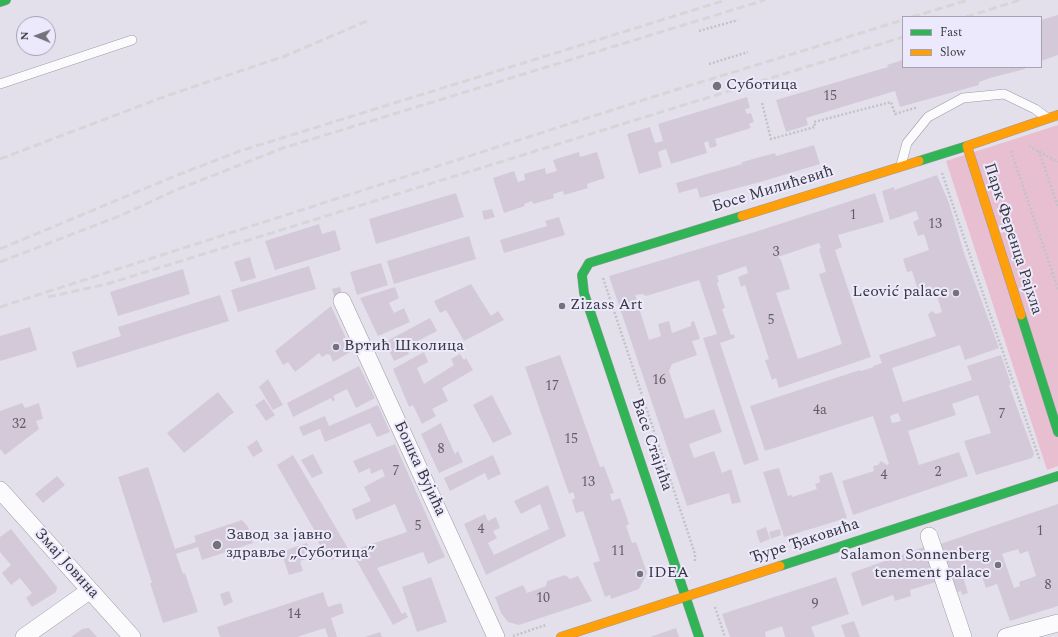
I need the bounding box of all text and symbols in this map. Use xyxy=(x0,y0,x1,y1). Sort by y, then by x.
north arrow xyxy=(16,16,56,56)
legend xyxy=(902,16,1042,68)
text: Fast xyxy=(940,23,962,42)
text: N xyxy=(16,31,33,40)
text: Slow xyxy=(940,43,965,62)
place label: Суботица xyxy=(726,76,797,96)
marker: Суботица xyxy=(711,80,723,92)
house number: 15 xyxy=(823,89,837,105)
street label: Парк Ференца Рајхла xyxy=(978,161,1046,317)
street label: Босе Милићевић xyxy=(710,162,836,218)
house number: 1 xyxy=(850,208,856,224)
house number: 13 xyxy=(928,217,942,233)
house number: 3 xyxy=(773,245,779,261)
place label: Leović palace xyxy=(852,283,948,303)
marker: Leović palace xyxy=(951,288,961,298)
place label: Zizass Art xyxy=(570,296,643,316)
marker: Zizass Art xyxy=(557,301,567,311)
house number: 5 xyxy=(768,313,774,329)
place label: Вртић Школица xyxy=(344,337,464,357)
marker: Вртић Школица xyxy=(331,342,341,352)
house number: 16 xyxy=(652,373,666,389)
house number: 17 xyxy=(545,379,559,395)
street label: Васе Стајића xyxy=(626,396,676,494)
house number: 4a xyxy=(813,403,827,419)
house number: 7 xyxy=(999,407,1005,423)
house number: 32 xyxy=(12,417,26,433)
street label: Бошка Вујића xyxy=(389,418,449,520)
house number: 15 xyxy=(564,432,578,448)
house number: 8 xyxy=(438,442,444,458)
house number: 7 xyxy=(393,464,399,480)
house number: 2 xyxy=(935,465,941,481)
house number: 4 xyxy=(881,468,887,484)
house number: 13 xyxy=(581,475,595,491)
street label: Ђуре Ђаковића xyxy=(748,515,862,569)
house number: 5 xyxy=(415,519,421,535)
house number: 4 xyxy=(478,522,484,538)
house number: 1 xyxy=(1037,524,1043,540)
street label: Змај Јовина xyxy=(29,525,103,603)
place label: Завод за јавно здравље „Суботица” xyxy=(226,526,375,564)
marker: Завод за јавно здравље „Суботица” xyxy=(211,539,223,551)
house number: 11 xyxy=(611,544,625,560)
place label: Salamon Sonnenberg tenement palace xyxy=(840,546,990,584)
marker: Salamon Sonnenberg tenement palace xyxy=(993,560,1003,570)
place label: IDEA xyxy=(648,564,689,584)
marker: IDEA xyxy=(635,569,645,579)
house number: 8 xyxy=(1045,578,1051,594)
house number: 10 xyxy=(536,591,550,607)
house number: 9 xyxy=(812,597,818,613)
house number: 14 xyxy=(287,607,301,623)

